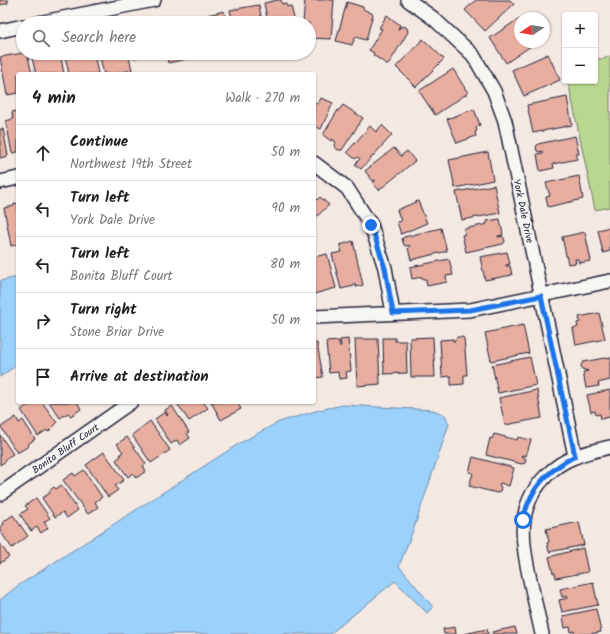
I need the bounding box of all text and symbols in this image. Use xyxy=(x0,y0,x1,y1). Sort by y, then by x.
north arrow xyxy=(514,12,550,48)
map controls xyxy=(562,12,598,84)
button: + xyxy=(562,12,598,48)
search box xyxy=(16,16,316,60)
text: Search here xyxy=(62,26,136,50)
icon: search xyxy=(30,27,52,49)
button: − xyxy=(562,48,598,84)
text: 4 min xyxy=(32,85,76,112)
text: Walk · 270 m xyxy=(225,88,300,109)
text: Continue xyxy=(70,130,128,154)
icon: ahead xyxy=(32,142,54,164)
text: 50 m xyxy=(271,142,300,163)
text: Northwest 19th Street xyxy=(70,154,192,175)
street label: York Dale Drive xyxy=(508,178,538,245)
text: Turn left xyxy=(70,186,130,210)
icon: left xyxy=(32,198,54,220)
text: 90 m xyxy=(272,198,300,219)
text: York Dale Drive xyxy=(70,210,155,231)
route end xyxy=(362,216,380,234)
text: Turn left xyxy=(70,242,130,266)
icon: left xyxy=(32,254,54,276)
text: 80 m xyxy=(270,254,300,275)
text: Bonita Bluff Court xyxy=(70,266,173,287)
text: Turn right xyxy=(70,298,137,322)
icon: right xyxy=(32,310,54,332)
text: 50 m xyxy=(271,310,300,331)
text: Stone Briar Drive xyxy=(70,322,164,343)
text: Arrive at destination xyxy=(70,365,209,389)
icon: arrive xyxy=(32,366,54,388)
street label: Bonita Bluff Court xyxy=(29,420,103,478)
route start xyxy=(514,511,532,529)

